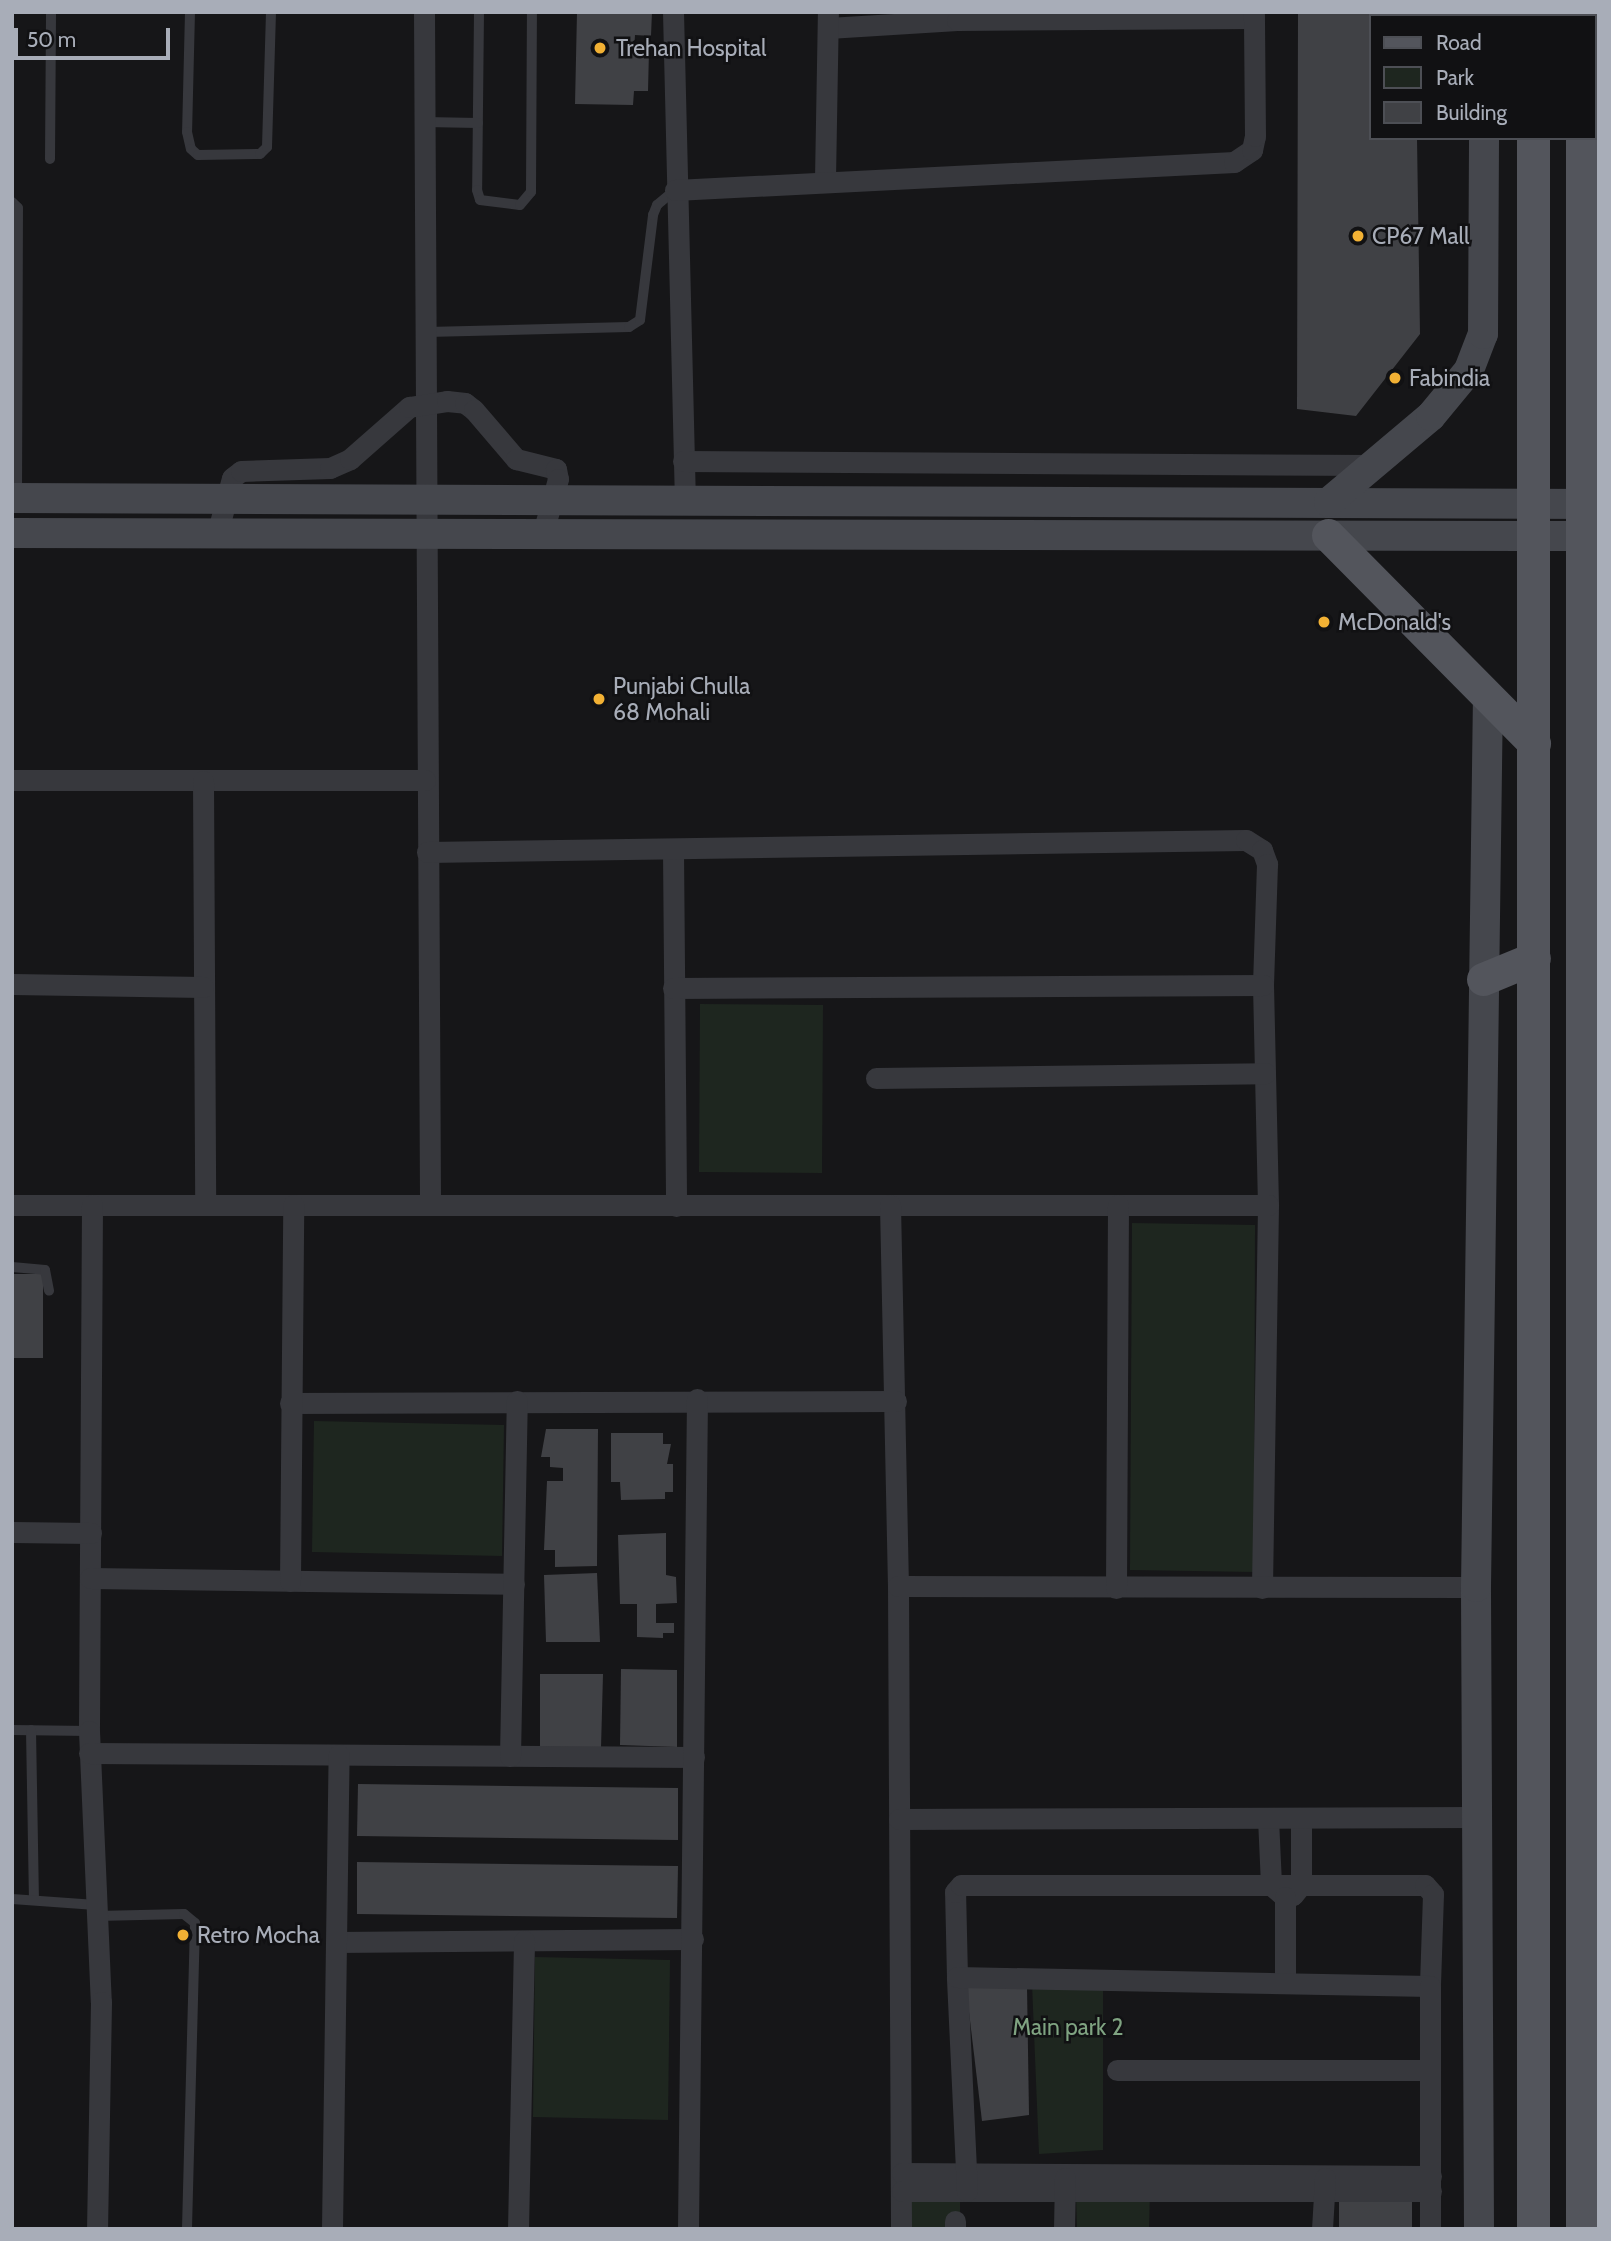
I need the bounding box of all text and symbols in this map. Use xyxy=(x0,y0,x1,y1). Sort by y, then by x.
scale bar xyxy=(18,14,173,58)
legend xyxy=(1370,14,1597,140)
text: 50 m xyxy=(27,27,76,52)
text: Road xyxy=(1436,30,1482,55)
place label: Trehan Hospital xyxy=(616,34,767,62)
marker: Trehan Hospital xyxy=(590,38,610,58)
text: Park xyxy=(1436,65,1474,90)
text: Building xyxy=(1436,100,1507,125)
place label: CP67 Mall xyxy=(1372,222,1469,250)
marker: CP67 Mall xyxy=(1350,228,1366,244)
place label: Fabindia xyxy=(1409,364,1490,392)
marker: Fabindia xyxy=(1387,370,1403,386)
place label: McDonald's xyxy=(1338,608,1451,636)
marker: McDonald's xyxy=(1316,614,1332,630)
place label: Punjabi Chulla 68 Mohali xyxy=(613,672,750,726)
marker: Punjabi Chulla 68 Mohali xyxy=(591,691,607,707)
place label: Retro Mocha xyxy=(197,1921,320,1949)
marker: Retro Mocha xyxy=(175,1927,191,1943)
park label: Main park 2 xyxy=(1012,2013,1124,2041)

